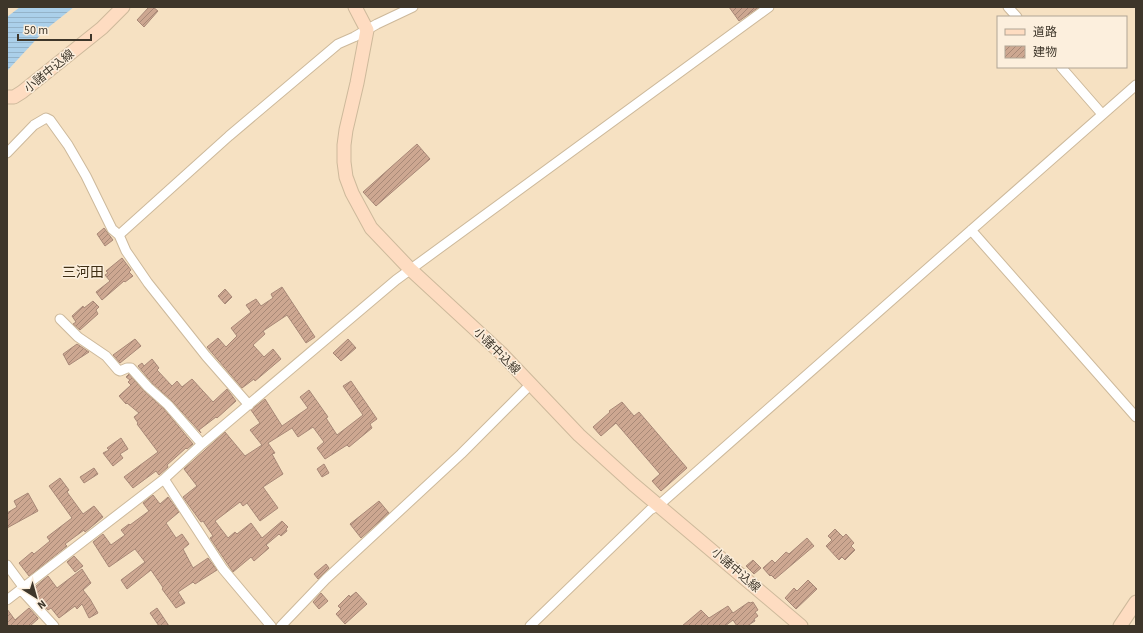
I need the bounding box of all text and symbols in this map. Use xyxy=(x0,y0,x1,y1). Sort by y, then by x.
scale bar xyxy=(18,16,91,42)
legend xyxy=(997,16,1127,68)
text: 50 m xyxy=(24,22,48,39)
text: 道路 xyxy=(1033,24,1057,41)
text: 建物 xyxy=(1033,44,1057,61)
street label: 小諸中込線 xyxy=(21,46,78,97)
district label: 三河田 xyxy=(62,263,104,283)
street label: 小諸中込線 xyxy=(469,324,524,379)
street label: 小諸中込線 xyxy=(707,544,764,596)
north arrow xyxy=(16,577,56,617)
text: N xyxy=(34,596,49,613)

